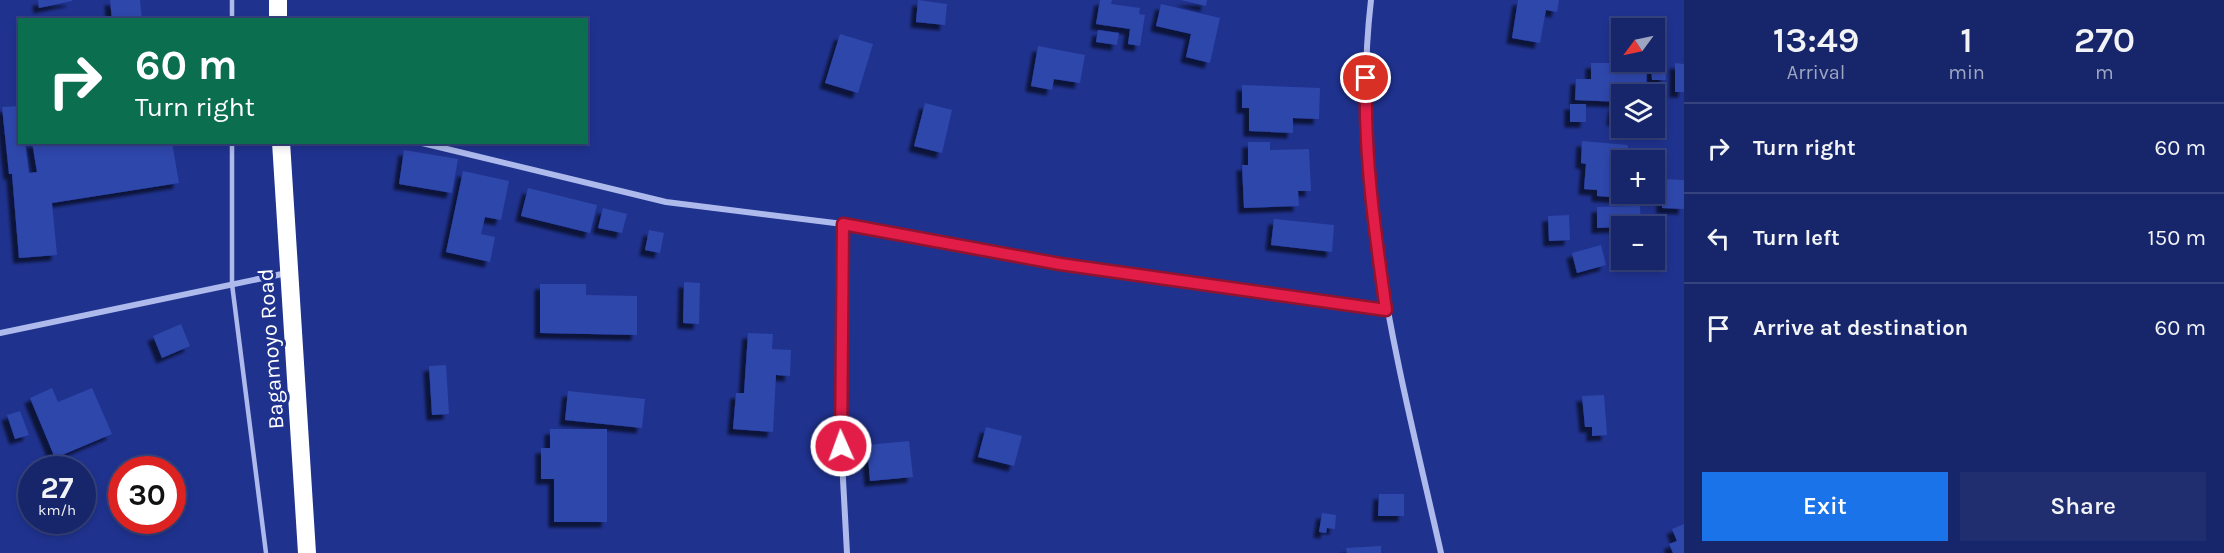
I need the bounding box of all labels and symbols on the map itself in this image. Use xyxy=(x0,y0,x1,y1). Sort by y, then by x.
north arrow xyxy=(1611,18,1665,72)
pin xyxy=(1340,52,1391,103)
street label: Bagamoyo Road xyxy=(252,268,290,430)
position arrow xyxy=(809,414,873,478)
speed limit sign: 30 xyxy=(108,456,186,534)

